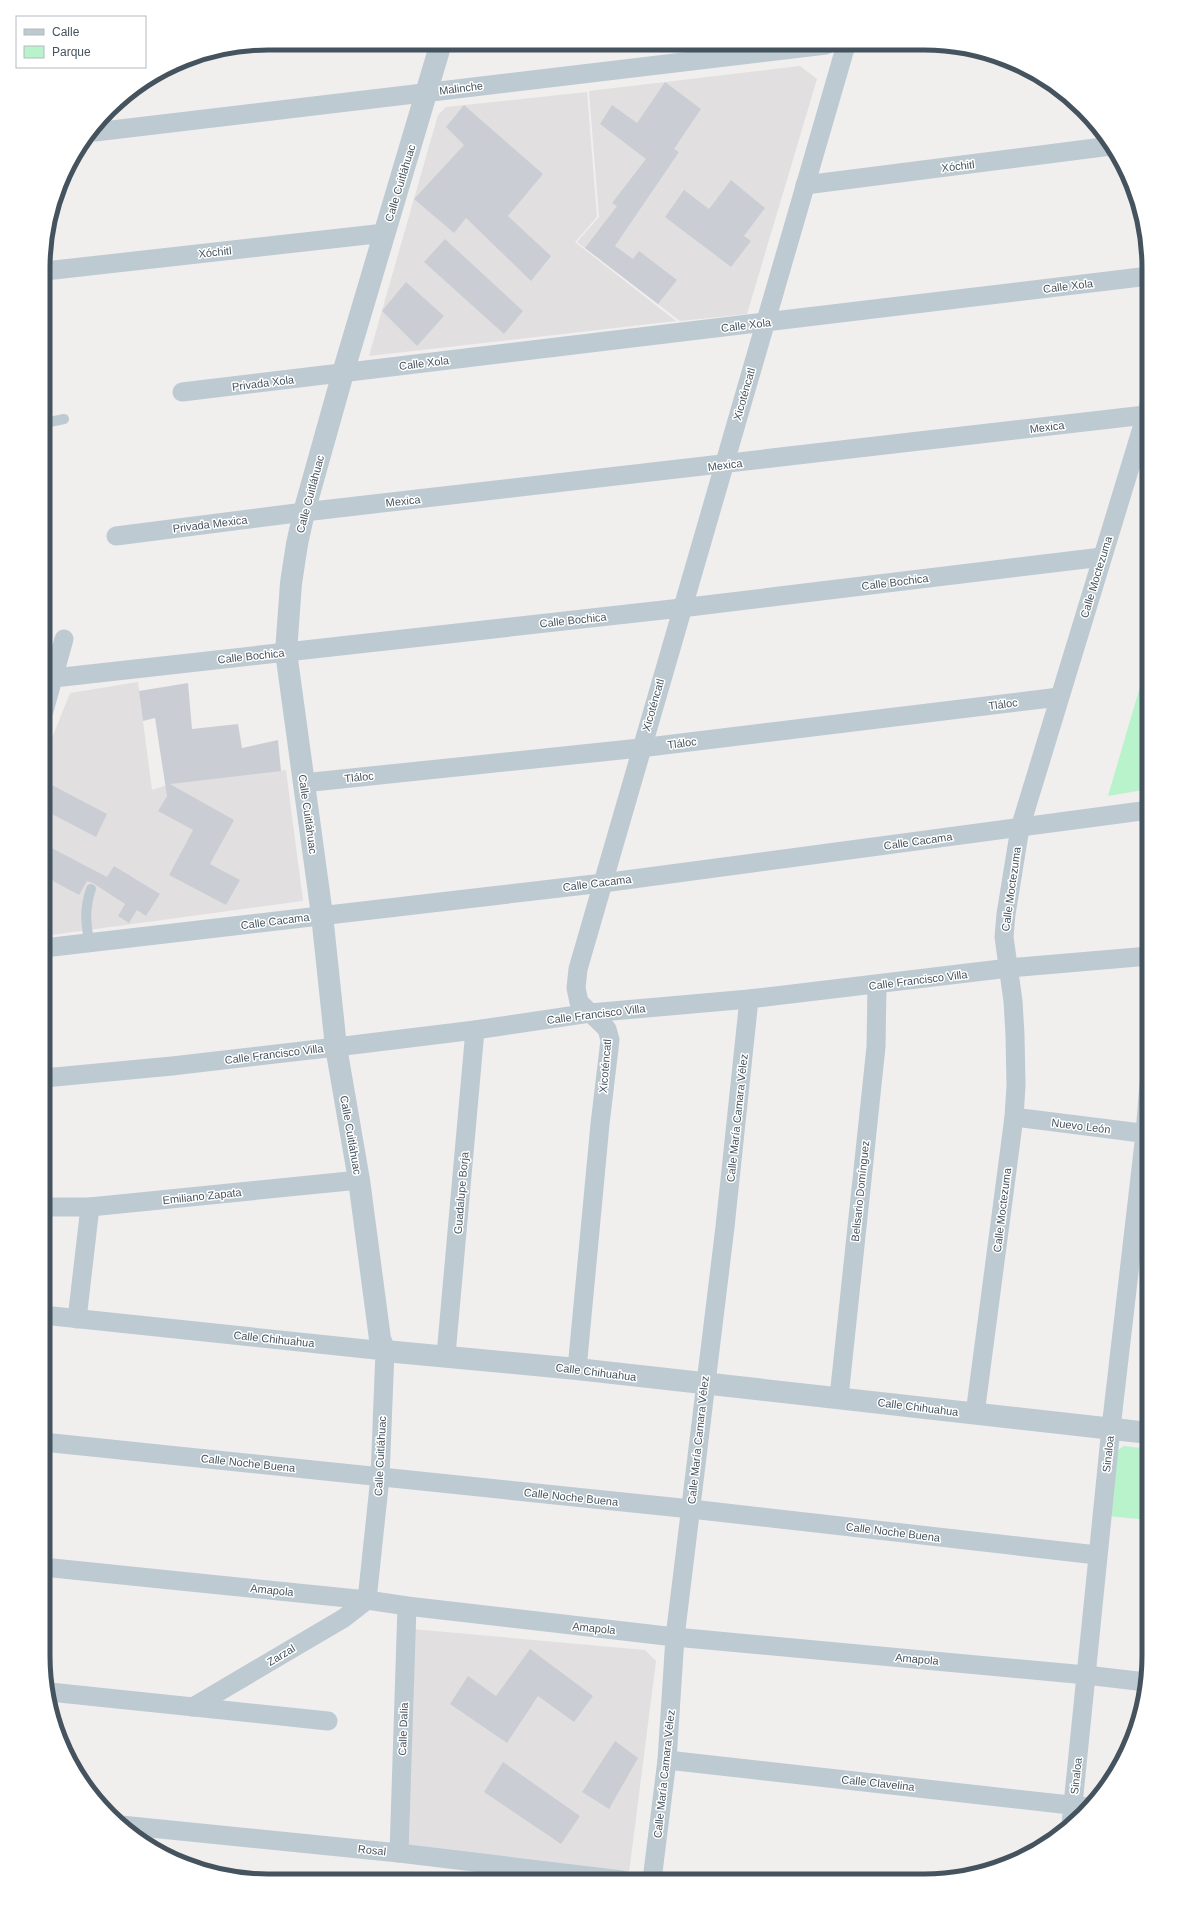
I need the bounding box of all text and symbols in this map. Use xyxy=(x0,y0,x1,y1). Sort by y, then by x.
legend xyxy=(16,16,146,68)
text: Calle xyxy=(52,25,80,39)
text: Parque xyxy=(52,45,91,59)
street label: Malinche xyxy=(438,79,484,97)
street label: Calle Cuitláhuac xyxy=(383,142,418,223)
street label: Xóchitl xyxy=(941,158,975,174)
street label: Xóchitl xyxy=(198,244,232,260)
street label: Calle Xola xyxy=(1042,277,1094,295)
street label: Calle Xola xyxy=(720,316,772,334)
street label: Calle Xola xyxy=(398,354,450,372)
street label: Xicoténcatl xyxy=(731,366,757,422)
street label: Privada Xola xyxy=(231,373,296,393)
street label: Mexica xyxy=(1029,419,1066,435)
street label: Calle Cuitláhuac xyxy=(294,453,326,534)
street label: Mexica xyxy=(707,457,744,473)
street label: Mexica xyxy=(385,493,422,509)
street label: Privada Mexica xyxy=(172,513,249,535)
street label: Calle Moctezuma xyxy=(1078,534,1114,619)
street label: Calle Bochica xyxy=(861,572,930,592)
street label: Calle Bochica xyxy=(539,610,608,629)
street label: Calle Bochica xyxy=(217,646,286,665)
street label: Xicoténcatl xyxy=(640,677,666,733)
street label: Tláloc xyxy=(988,696,1019,712)
street label: Tláloc xyxy=(667,735,698,751)
street label: Tláloc xyxy=(344,769,375,785)
street label: Calle Cuitláhuac xyxy=(296,774,320,855)
street label: Calle Cacama xyxy=(883,830,954,852)
street label: Calle Moctezuma xyxy=(999,845,1023,932)
street label: Calle Cacama xyxy=(562,873,633,893)
street label: Calle Cacama xyxy=(240,911,311,931)
street label: Calle Francisco Villa xyxy=(868,968,969,992)
street label: Calle Francisco Villa xyxy=(546,1002,647,1026)
street label: Xicoténcatl xyxy=(597,1039,613,1093)
street label: Calle Francisco Villa xyxy=(224,1042,325,1066)
street label: Calle María Camara Vélez xyxy=(724,1053,750,1183)
street label: Calle Cuitláhuac xyxy=(338,1095,364,1176)
street label: Nuevo León xyxy=(1051,1116,1111,1136)
street label: Belisario Domínguez xyxy=(849,1140,871,1242)
street label: Guadalupe Borja xyxy=(451,1150,471,1235)
street label: Calle Moctezuma xyxy=(991,1166,1013,1253)
street label: Emiliano Zapata xyxy=(162,1186,243,1206)
street label: Calle Chihuahua xyxy=(233,1329,316,1349)
street label: Calle Chihuahua xyxy=(555,1361,638,1383)
street label: Calle María Camara Vélez xyxy=(685,1375,711,1505)
street label: Calle Chihuahua xyxy=(877,1396,960,1418)
street label: Calle Cuitláhuac xyxy=(372,1415,388,1496)
street label: Sinaloa xyxy=(1100,1434,1116,1473)
street label: Calle Noche Buena xyxy=(200,1452,297,1474)
street label: Calle Noche Buena xyxy=(523,1486,620,1508)
street label: Calle Noche Buena xyxy=(845,1520,942,1544)
street label: Amapola xyxy=(250,1582,295,1598)
street label: Amapola xyxy=(572,1620,617,1636)
street label: Zarzal xyxy=(265,1642,297,1668)
street label: Amapola xyxy=(895,1651,940,1667)
street label: Calle Dalia xyxy=(396,1701,410,1756)
street label: Calle María Camara Vélez xyxy=(651,1709,677,1839)
street label: Sinaloa xyxy=(1068,1756,1084,1795)
street label: Calle Clavelina xyxy=(841,1773,916,1793)
street label: Rosal xyxy=(357,1843,387,1857)

